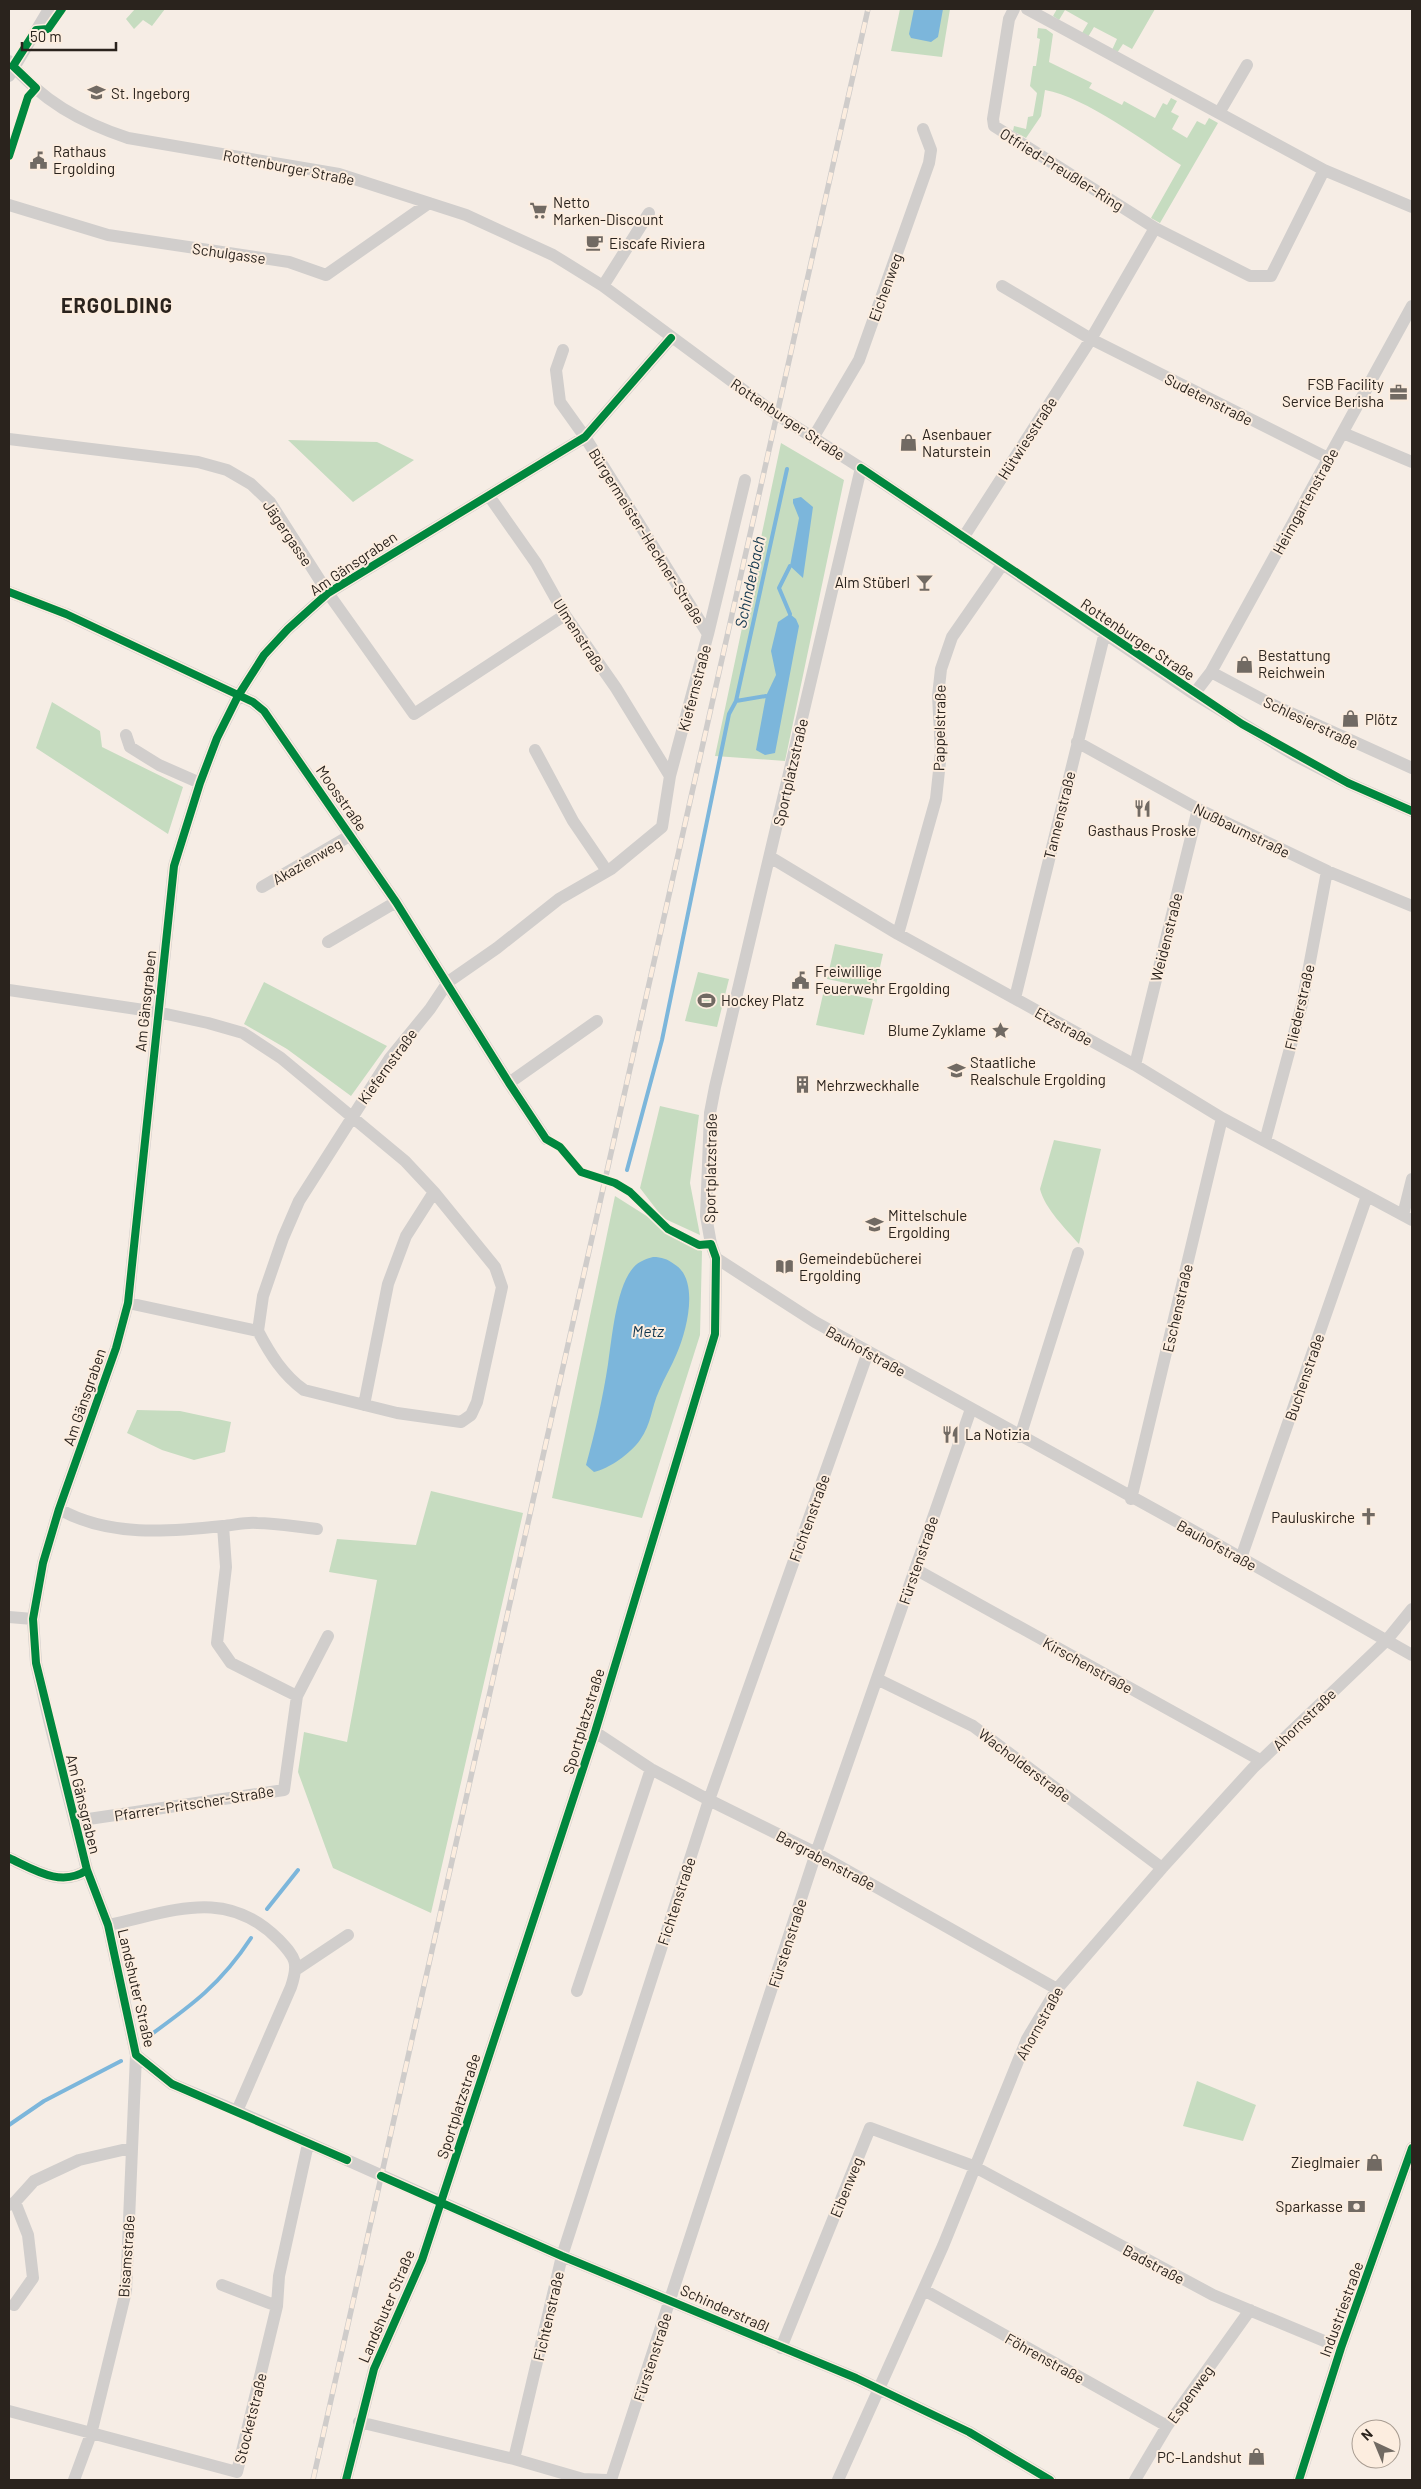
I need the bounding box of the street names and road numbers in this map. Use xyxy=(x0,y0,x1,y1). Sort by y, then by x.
street label: Otfried-Preußler-Ring xyxy=(997,124,1127,214)
street label: Rottenburger Straße xyxy=(222,145,356,189)
street label: Schulgasse xyxy=(191,239,267,267)
street label: Eichenweg xyxy=(864,250,906,324)
street label: Sudetenstraße xyxy=(1162,369,1256,429)
street label: Rottenburger Straße xyxy=(728,374,848,464)
street label: Hütwiesstraße xyxy=(994,393,1060,483)
street label: Bürgermeister-Heckner-Straße xyxy=(585,445,709,627)
street label: Heimgartenstraße xyxy=(1268,445,1342,557)
street label: Jägergasse xyxy=(259,497,317,569)
street label: Am Gänsgraben xyxy=(306,527,400,599)
street label: Rottenburger Straße xyxy=(1078,594,1198,684)
street label: Ulmenstraße xyxy=(550,595,610,675)
street label: Kiefernstraße xyxy=(674,643,714,733)
street label: Pappelstraße xyxy=(929,685,949,771)
street label: Schlesierstraße xyxy=(1261,692,1361,752)
street label: Sportplatzstraße xyxy=(769,716,811,828)
street label: Moosstraße xyxy=(313,762,371,834)
street label: Tannenstraße xyxy=(1039,769,1079,861)
street label: Nußbaumstraße xyxy=(1191,799,1293,861)
street label: Akazienweg xyxy=(269,834,345,888)
street label: Weidenstraße xyxy=(1146,891,1186,983)
street label: Am Gänsgraben xyxy=(131,949,159,1053)
street label: Fliederstraße xyxy=(1280,962,1318,1052)
street label: Etzstraße xyxy=(1032,1003,1096,1049)
street label: Kiefernstraße xyxy=(354,1025,420,1107)
street label: Sportplatzstraße xyxy=(700,1113,720,1223)
street label: Eschenstraße xyxy=(1158,1262,1196,1354)
street label: Bauhofstraße xyxy=(823,1322,909,1380)
street label: Buchenstraße xyxy=(1281,1331,1327,1423)
street label: Am Gänsgraben xyxy=(59,1346,109,1448)
street label: Fichtenstraße xyxy=(785,1472,833,1564)
street label: Fürstenstraße xyxy=(894,1513,942,1607)
street label: Bauhofstraße xyxy=(1174,1516,1260,1574)
street label: Kirschenstraße xyxy=(1040,1633,1136,1697)
street label: Sportplatzstraße xyxy=(558,1666,608,1776)
street label: Ahornstraße xyxy=(1269,1684,1339,1754)
street label: Wacholderstraße xyxy=(975,1724,1075,1806)
street label: Am Gänsgraben xyxy=(63,1752,105,1856)
street label: Pfarrer-Pritscher-Straße xyxy=(113,1781,275,1825)
street label: Bargrabenstraße xyxy=(773,1826,879,1894)
street label: Fichtenstraße xyxy=(653,1855,699,1947)
street label: Fürstenstraße xyxy=(764,1896,810,1990)
street label: Landshuter Straße xyxy=(115,1927,159,2049)
street label: Ahornstraße xyxy=(1012,1983,1066,2063)
street label: Sportplatzstraße xyxy=(432,2051,484,2161)
street label: Eibenweg xyxy=(826,2154,866,2220)
street label: Bisamstraße xyxy=(114,2214,138,2298)
street label: Badstraße xyxy=(1120,2240,1188,2288)
street label: Landshuter Straße xyxy=(354,2247,418,2365)
street label: Industriestraße xyxy=(1315,2259,1367,2359)
street label: Fichtenstraße xyxy=(529,2269,567,2363)
street label: Schinderstraßl xyxy=(678,2280,772,2336)
street label: Fürstenstraße xyxy=(629,2310,675,2404)
street label: Föhrenstraße xyxy=(1002,2329,1088,2387)
street label: Espenweg xyxy=(1163,2362,1217,2426)
street label: Stocketstraße xyxy=(230,2371,270,2465)

